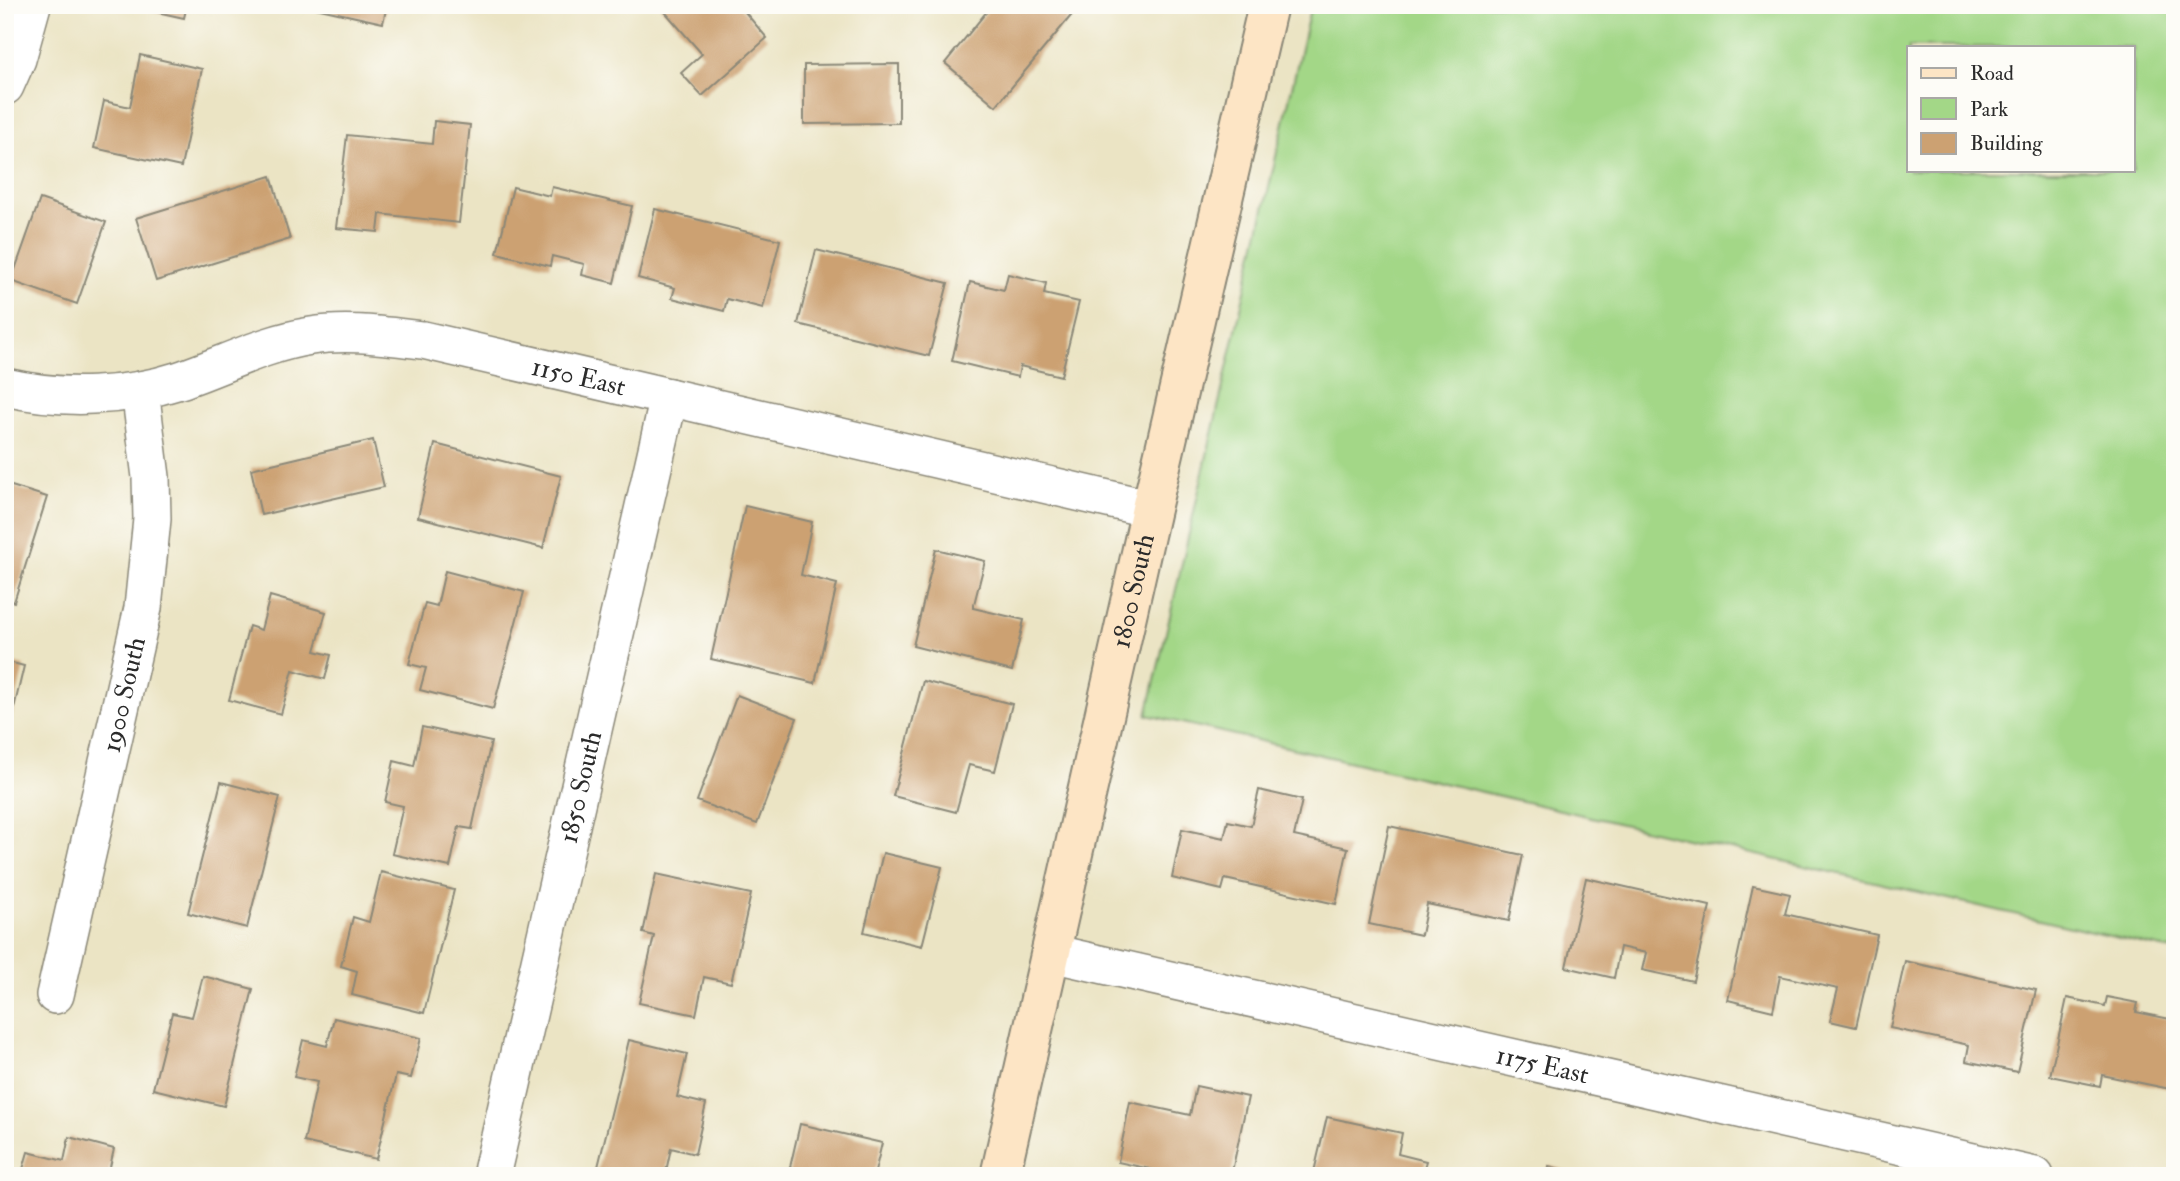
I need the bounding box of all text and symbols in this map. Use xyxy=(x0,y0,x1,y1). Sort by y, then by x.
legend xyxy=(1907,46,2134,172)
text: Road xyxy=(1970,60,2015,87)
text: Park xyxy=(1970,96,2008,123)
text: Building xyxy=(1970,130,2043,157)
street label: 1150 East xyxy=(529,351,629,404)
street label: 1800 South xyxy=(1105,531,1162,651)
street label: 1900 South xyxy=(96,634,153,756)
street label: 1850 South xyxy=(553,728,609,846)
street label: 1175 East xyxy=(1493,1039,1592,1091)

